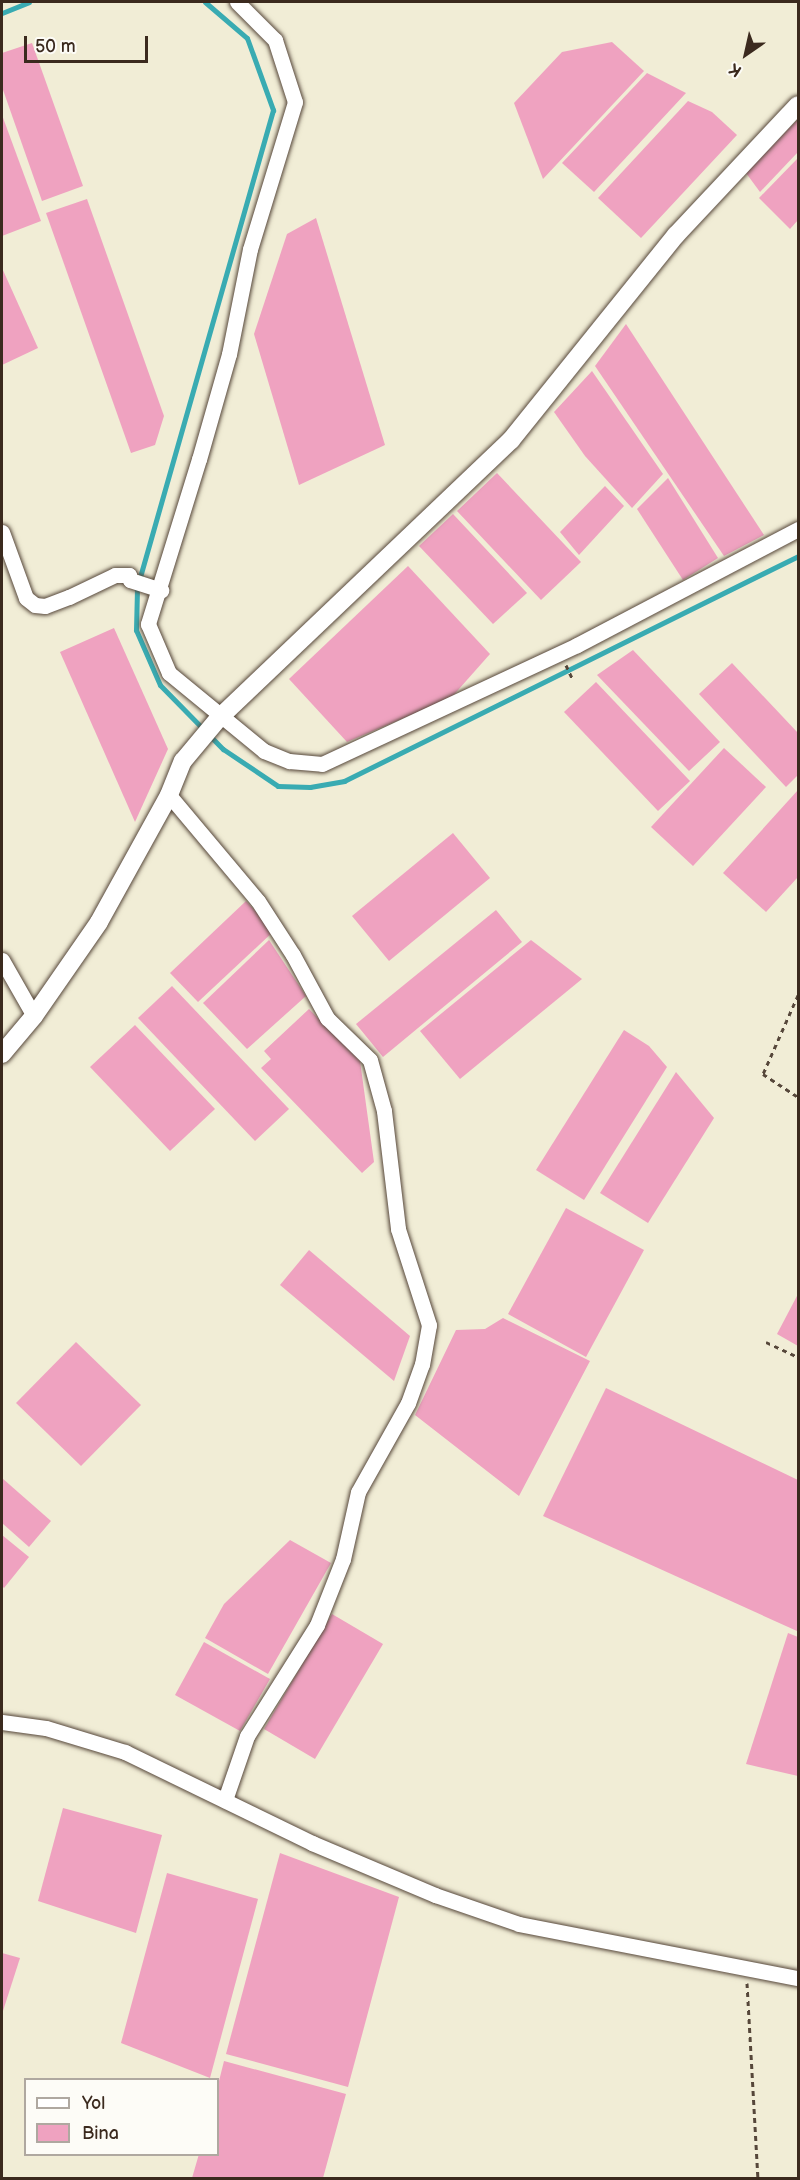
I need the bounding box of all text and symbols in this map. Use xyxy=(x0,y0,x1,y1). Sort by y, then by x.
scale bar xyxy=(27,24,152,62)
north arrow xyxy=(716,24,776,84)
text: 50 m xyxy=(35,36,76,57)
text: K xyxy=(726,58,745,80)
legend xyxy=(24,2078,219,2156)
text: Yol xyxy=(82,2093,105,2114)
text: Bina xyxy=(82,2123,119,2144)

